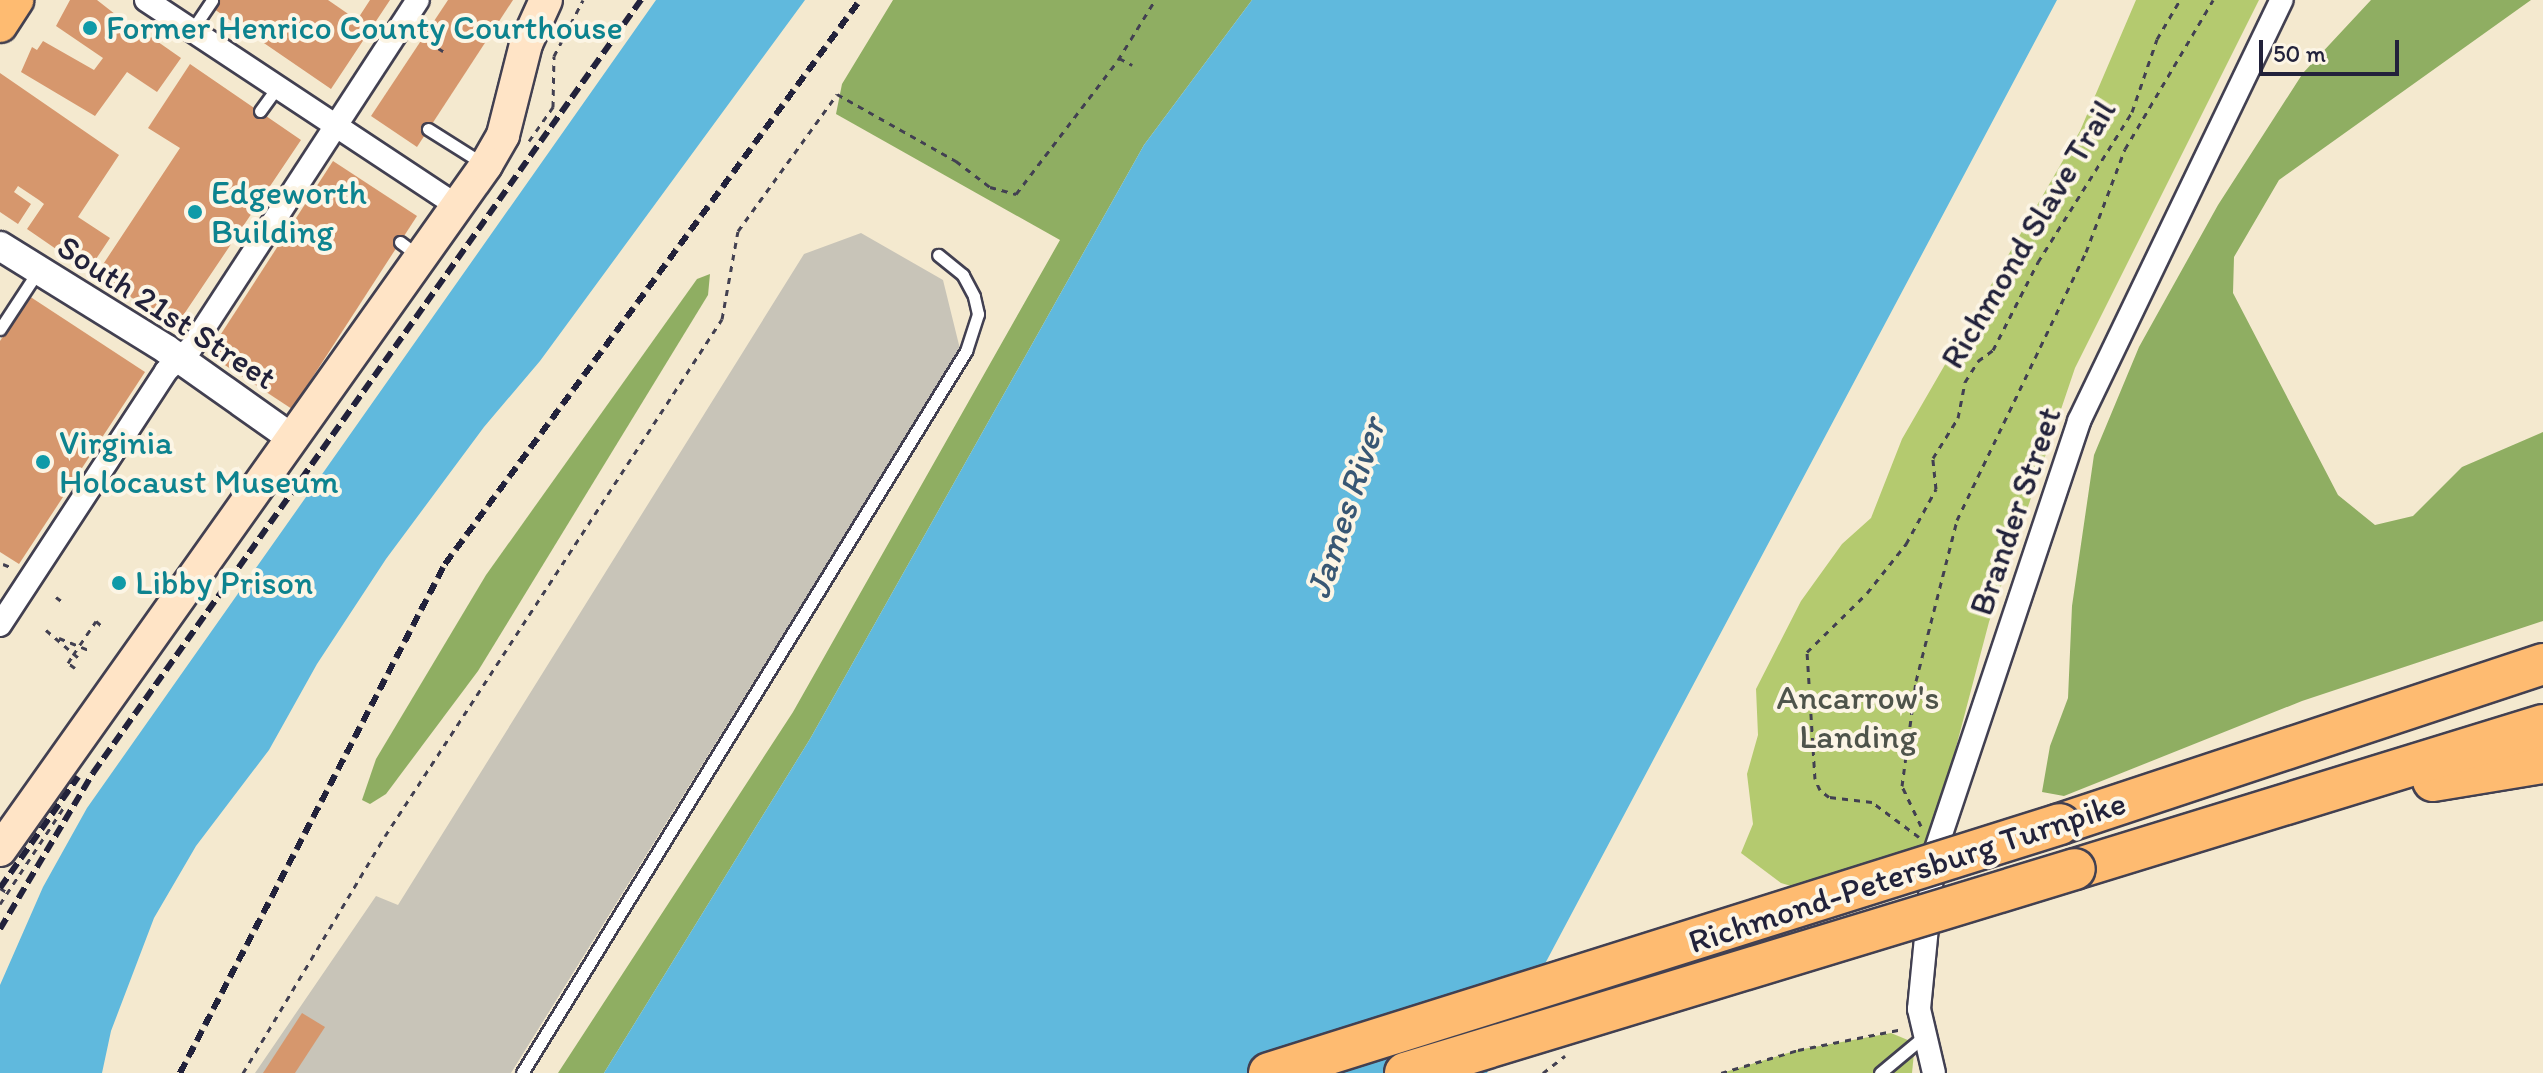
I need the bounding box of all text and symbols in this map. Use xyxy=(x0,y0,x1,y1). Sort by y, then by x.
place label: Former Henrico County Courthouse xyxy=(106,8,622,48)
marker: Former Henrico County Courthouse xyxy=(81,19,99,37)
scale bar xyxy=(2263,24,2403,74)
text: 50 m xyxy=(2273,39,2326,68)
street label: Richmond Slave Trail xyxy=(1932,92,2124,376)
place label: Edgeworth Building xyxy=(211,172,367,252)
marker: Edgeworth Building xyxy=(186,203,204,221)
street label: South 21st Street xyxy=(50,226,284,398)
street label: Brander Street xyxy=(1960,402,2070,620)
water label: James River xyxy=(1296,413,1394,603)
place label: Virginia Holocaust Museum xyxy=(59,422,338,502)
marker: Virginia Holocaust Museum xyxy=(34,453,52,471)
place label: Libby Prison xyxy=(135,563,313,603)
marker: Libby Prison xyxy=(110,574,128,592)
park label: Ancarrow's Landing xyxy=(1776,677,1940,756)
street label: Richmond-Petersburg Turnpike xyxy=(1684,782,2130,962)

